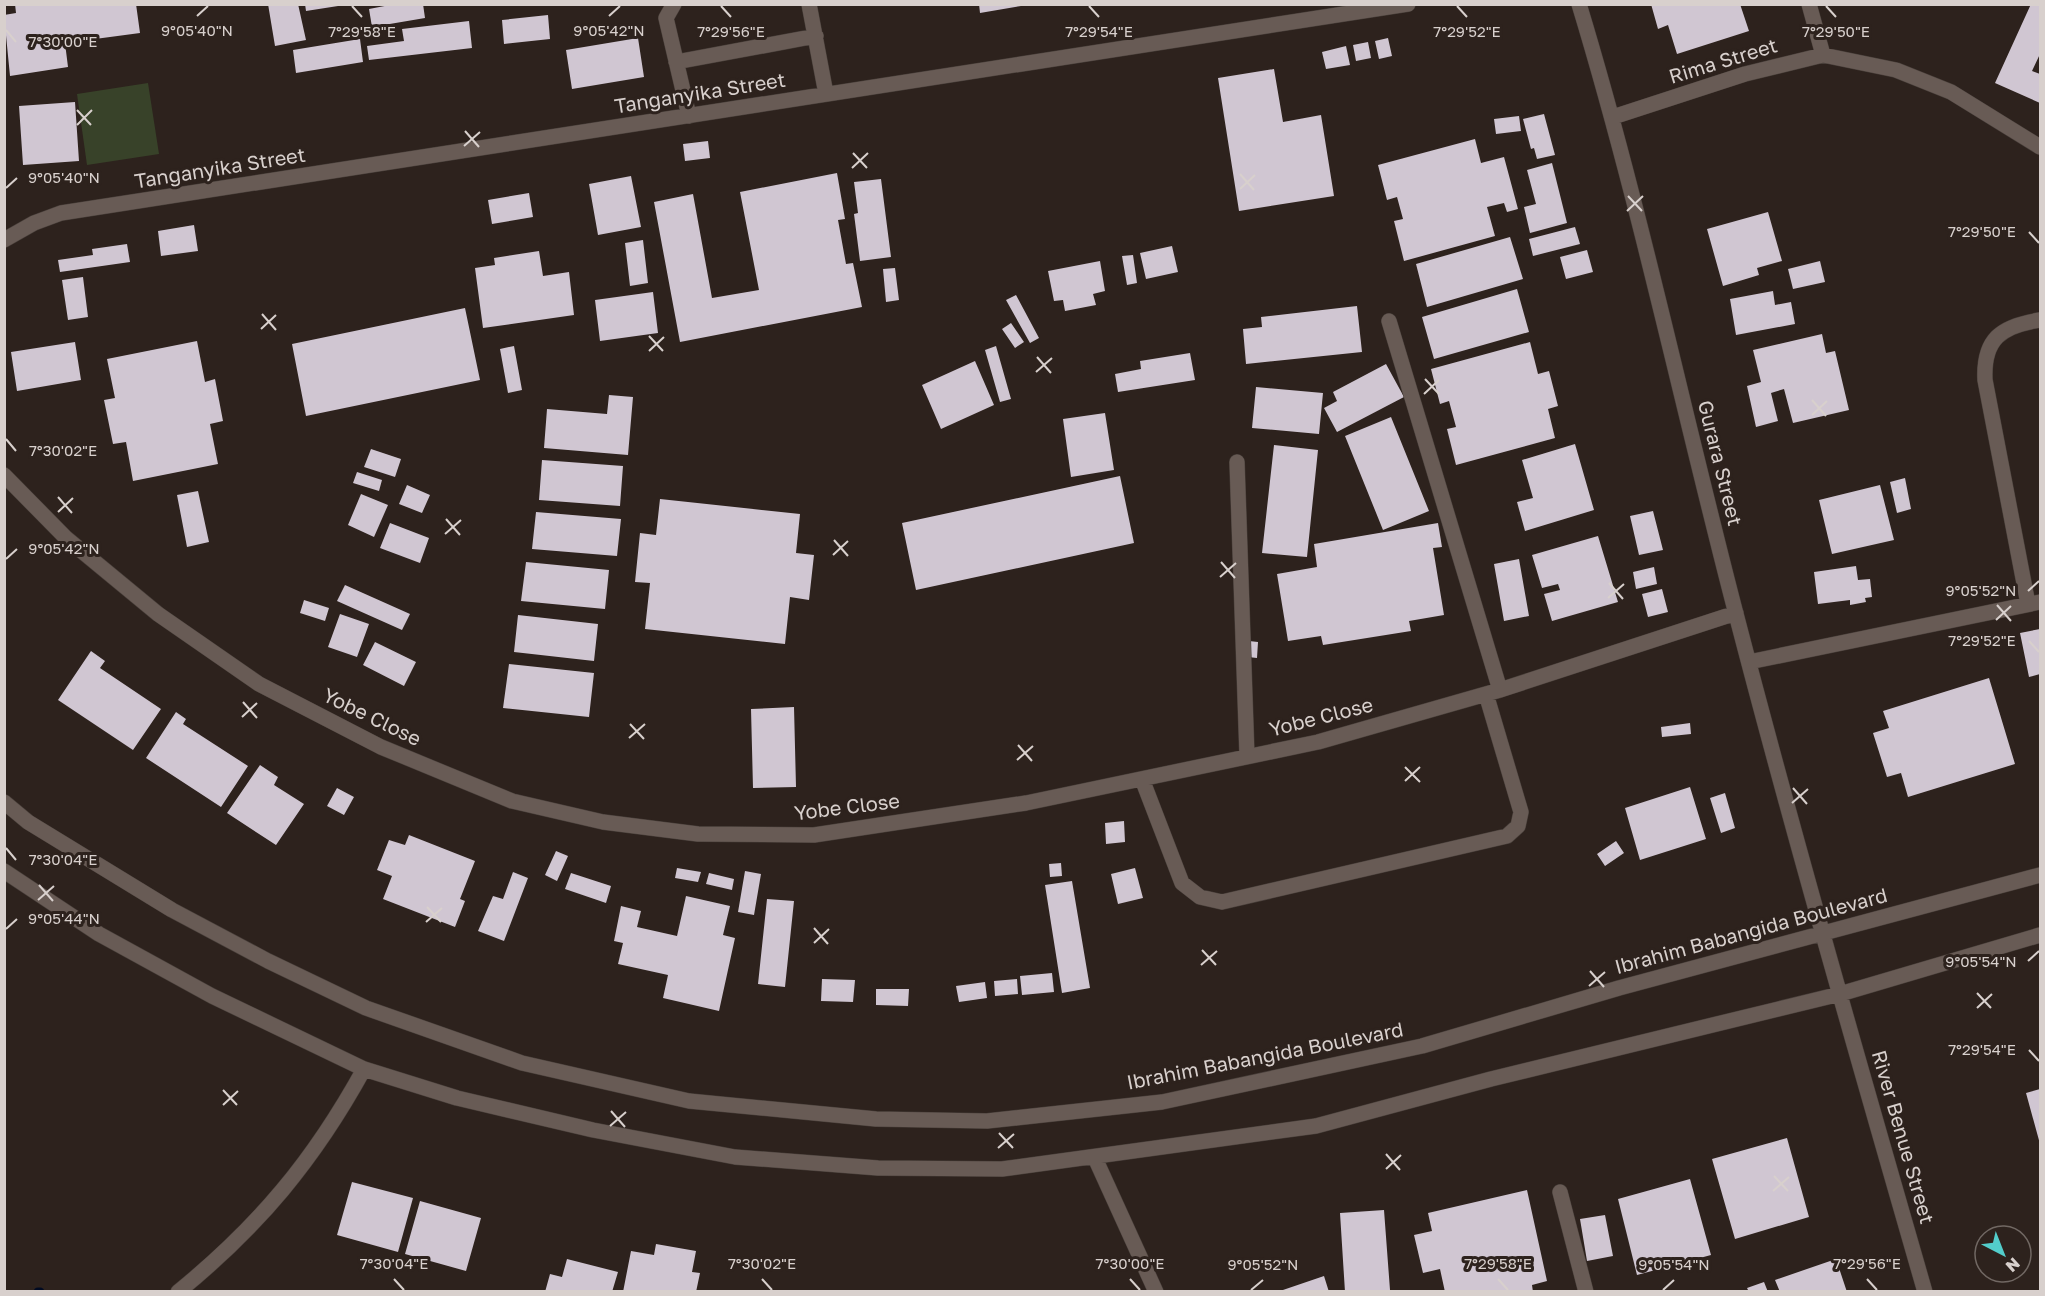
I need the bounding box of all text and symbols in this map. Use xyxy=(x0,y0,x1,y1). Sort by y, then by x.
text: 9°05'40"N xyxy=(161,21,233,39)
text: 9°05'42"N xyxy=(573,21,645,39)
text: 7°29'58"E xyxy=(328,22,396,40)
text: 7°29'56"E xyxy=(697,22,765,40)
text: 7°29'54"E xyxy=(1065,22,1133,40)
text: 7°29'52"E xyxy=(1433,22,1501,40)
text: 7°29'50"E xyxy=(1802,22,1870,40)
text: 7°30'00"E xyxy=(29,32,97,50)
street label: Rima Street xyxy=(1666,32,1780,88)
street label: Tanganyika Street xyxy=(613,67,787,117)
street label: Tanganyika Street xyxy=(133,142,307,192)
text: 9°05'40"N xyxy=(28,168,100,186)
text: 7°29'50"E xyxy=(1948,222,2016,240)
street label: Gurara Street xyxy=(1694,398,1748,528)
text: 7°30'02"E xyxy=(29,441,97,459)
text: 9°05'42"N xyxy=(28,539,100,557)
text: 9°05'52"N xyxy=(1946,581,2016,599)
text: 7°29'52"E xyxy=(1948,631,2016,649)
street label: Yobe Close xyxy=(319,682,425,750)
street label: Yobe Close xyxy=(1266,692,1375,741)
street label: Yobe Close xyxy=(793,788,901,824)
text: 7°30'04"E xyxy=(29,850,97,868)
street label: Ibrahim Babangida Boulevard xyxy=(1612,882,1890,978)
text: 9°05'44"N xyxy=(28,909,100,927)
text: 9°05'54"N xyxy=(1945,952,2017,970)
street label: Ibrahim Babangida Boulevard xyxy=(1124,1016,1405,1094)
text: 7°29'54"E xyxy=(1948,1040,2016,1058)
street label: River Benue Street xyxy=(1868,1047,1940,1226)
north arrow xyxy=(1973,1224,2033,1284)
text: 7°30'04"E xyxy=(360,1254,428,1272)
text: 7°30'02"E xyxy=(728,1254,796,1272)
text: 7°30'00"E xyxy=(1096,1254,1164,1272)
text: 7°29'58"E xyxy=(1464,1254,1532,1272)
text: 7°29'56"E xyxy=(1833,1254,1901,1272)
text: N xyxy=(2002,1254,2024,1277)
text: 9°05'52"N xyxy=(1228,1255,1298,1273)
text: 9°05'54"N xyxy=(1638,1255,1710,1273)

